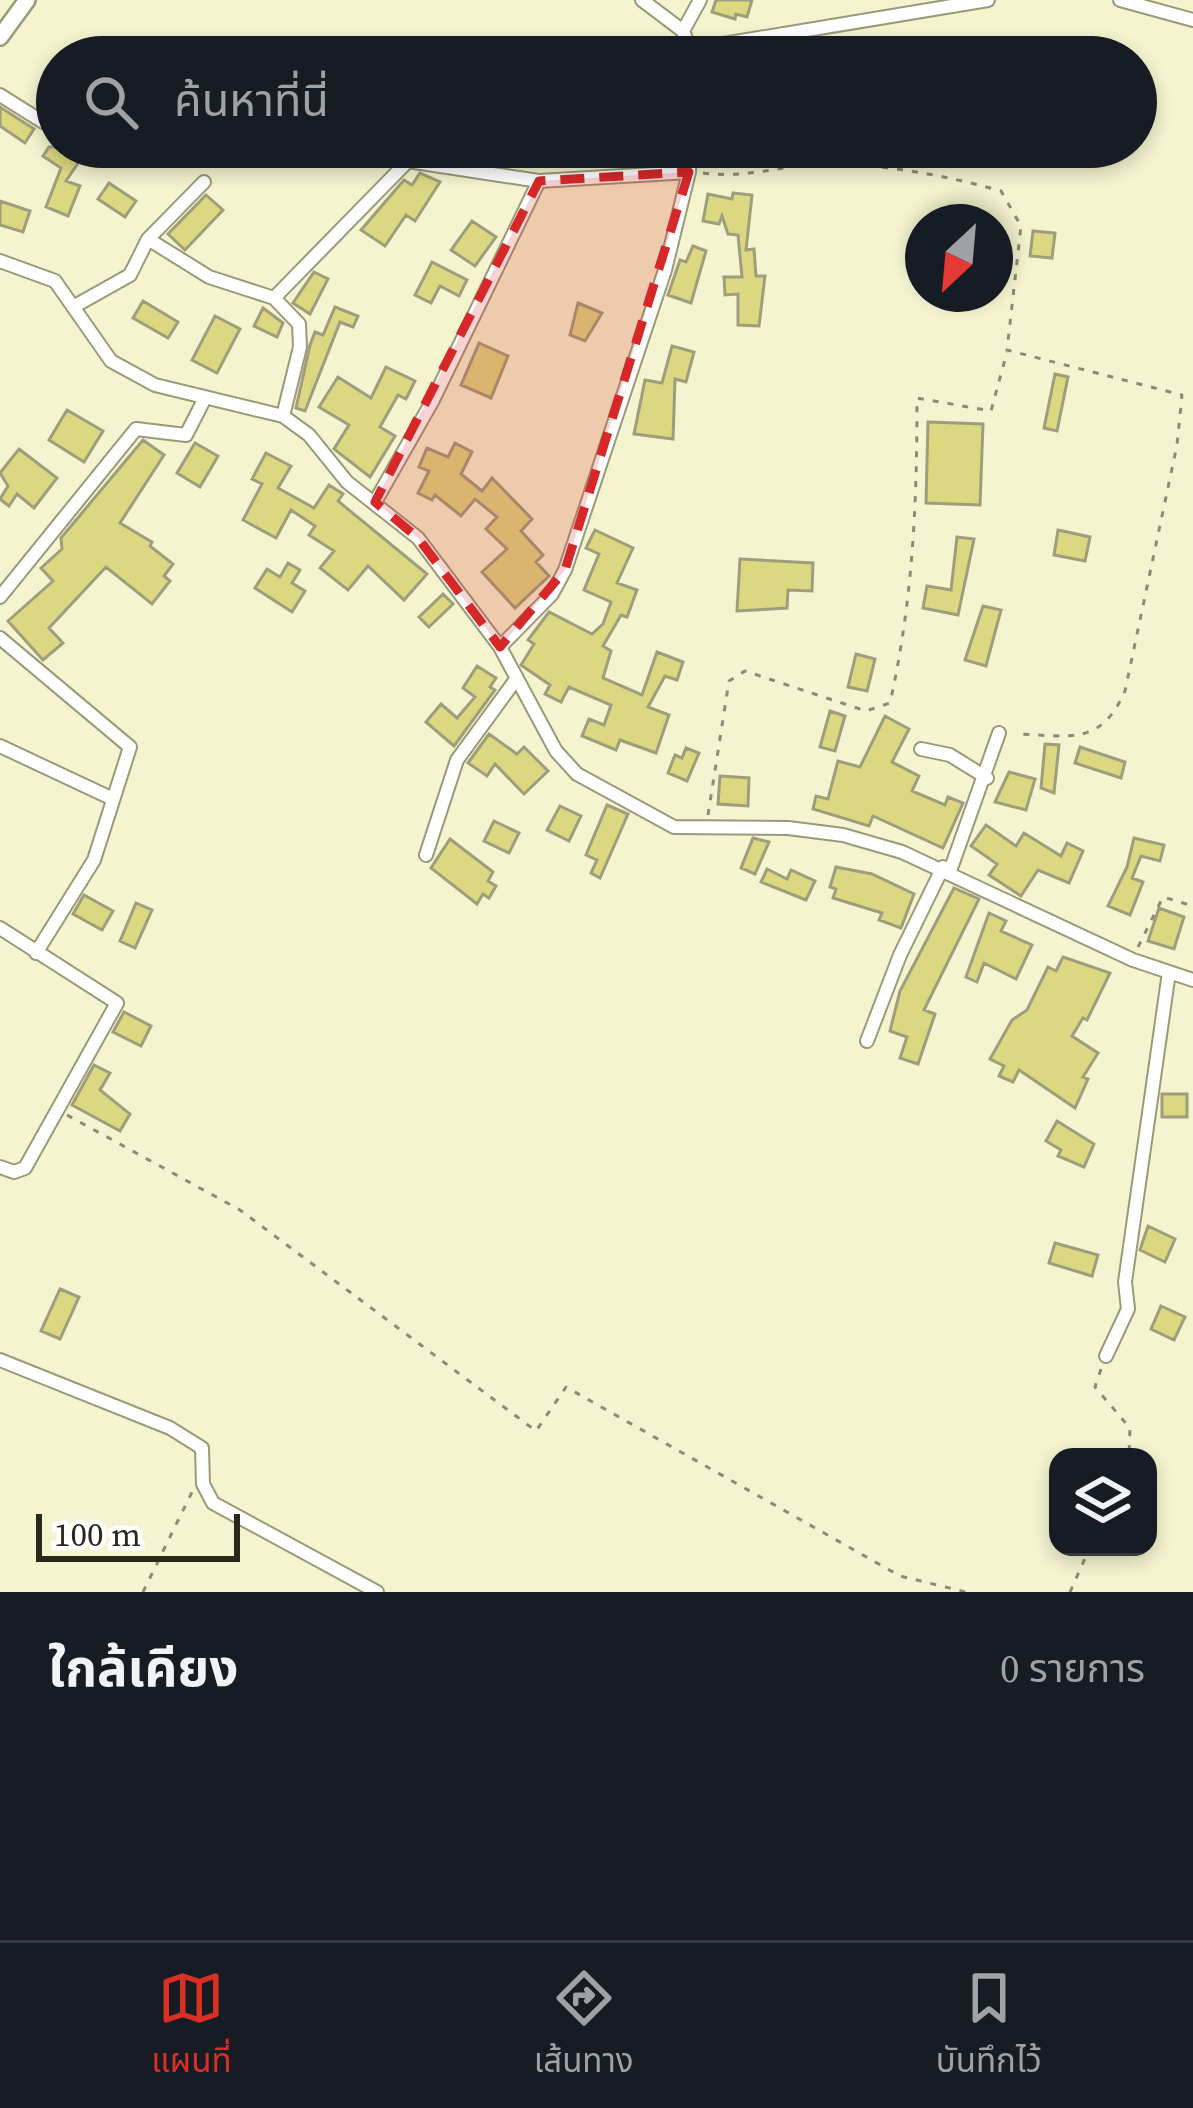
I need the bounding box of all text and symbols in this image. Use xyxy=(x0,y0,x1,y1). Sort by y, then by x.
search box xyxy=(36,36,1157,168)
icon: search xyxy=(78,69,144,135)
text: ค้นหาที่นี่ xyxy=(174,69,329,131)
north arrow xyxy=(905,204,1013,312)
map controls xyxy=(1049,1448,1157,1556)
button: layers xyxy=(1049,1448,1157,1556)
scale bar xyxy=(36,1508,240,1561)
text: 100 m xyxy=(54,1512,141,1557)
text: ใกล้เคียง xyxy=(48,1633,238,1703)
text: 0 รายการ xyxy=(1000,1642,1145,1695)
tab: แผนที่ xyxy=(151,1965,232,2087)
tab: เส้นทาง xyxy=(534,1965,634,2087)
tab: บันทึกไว้ xyxy=(936,1965,1042,2087)

